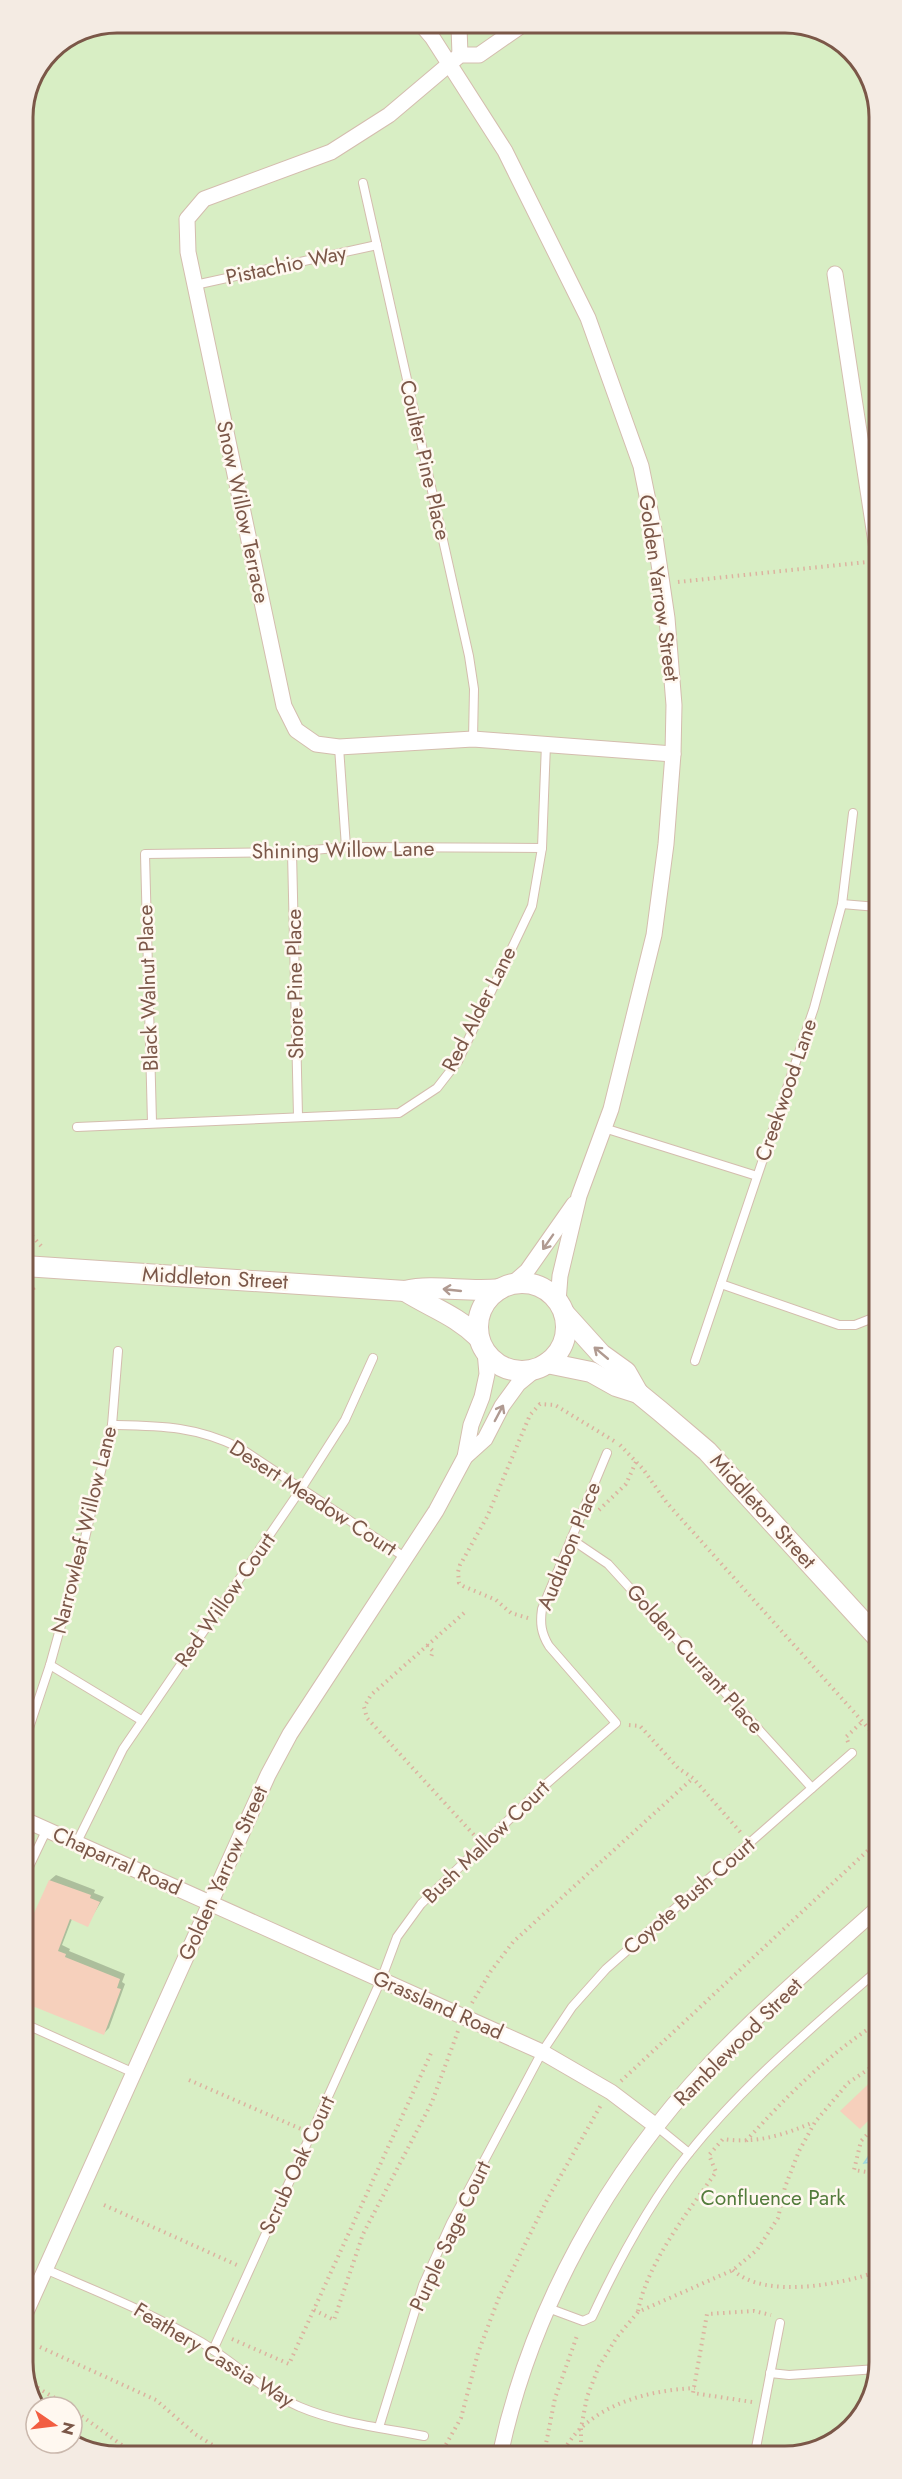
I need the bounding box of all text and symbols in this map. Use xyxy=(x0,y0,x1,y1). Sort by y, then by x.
street label: Pistachio Way xyxy=(223,237,350,292)
street label: Coulter Pine Place xyxy=(392,377,458,543)
street label: Snow Willow Terrace xyxy=(209,418,277,606)
street label: Golden Yarrow Street xyxy=(631,493,687,683)
street label: Shining Willow Lane xyxy=(251,833,435,867)
street label: Black Walnut Place xyxy=(130,904,166,1072)
street label: Shore Pine Place xyxy=(279,908,311,1059)
street label: Red Alder Lane xyxy=(434,941,524,1077)
street label: Creekwood Lane xyxy=(748,1014,825,1165)
one-way arrow xyxy=(542,1233,554,1250)
street label: Middleton Street xyxy=(141,1259,289,1297)
one-way arrow xyxy=(442,1284,462,1295)
one-way arrow xyxy=(593,1347,609,1360)
one-way arrow xyxy=(493,1405,505,1422)
street label: Narrowleaf Willow Lane xyxy=(44,1423,124,1637)
street label: Desert Meadow Court xyxy=(224,1433,402,1563)
street label: Middleton Street xyxy=(703,1447,823,1575)
street label: Audubon Place xyxy=(530,1477,608,1614)
street label: Red Willow Court xyxy=(168,1527,282,1673)
street label: Golden Currant Place xyxy=(620,1578,771,1741)
street label: Bush Mallow Court xyxy=(416,1773,556,1911)
street label: Golden Yarrow Street xyxy=(171,1781,275,1965)
street label: Chaparral Road xyxy=(48,1819,186,1903)
street label: Coyote Bush Court xyxy=(617,1830,761,1962)
street label: Grassland Road xyxy=(368,1963,508,2047)
street label: Ramblewood Street xyxy=(667,1971,809,2113)
street label: Scrub Oak Court xyxy=(252,2091,342,2239)
street label: Purple Sage Court xyxy=(402,2156,498,2316)
park label: Confluence Park xyxy=(700,2183,846,2213)
street label: Feathery Cassia Way xyxy=(128,2295,300,2415)
north arrow xyxy=(24,2395,84,2455)
text: N xyxy=(55,2420,81,2437)

